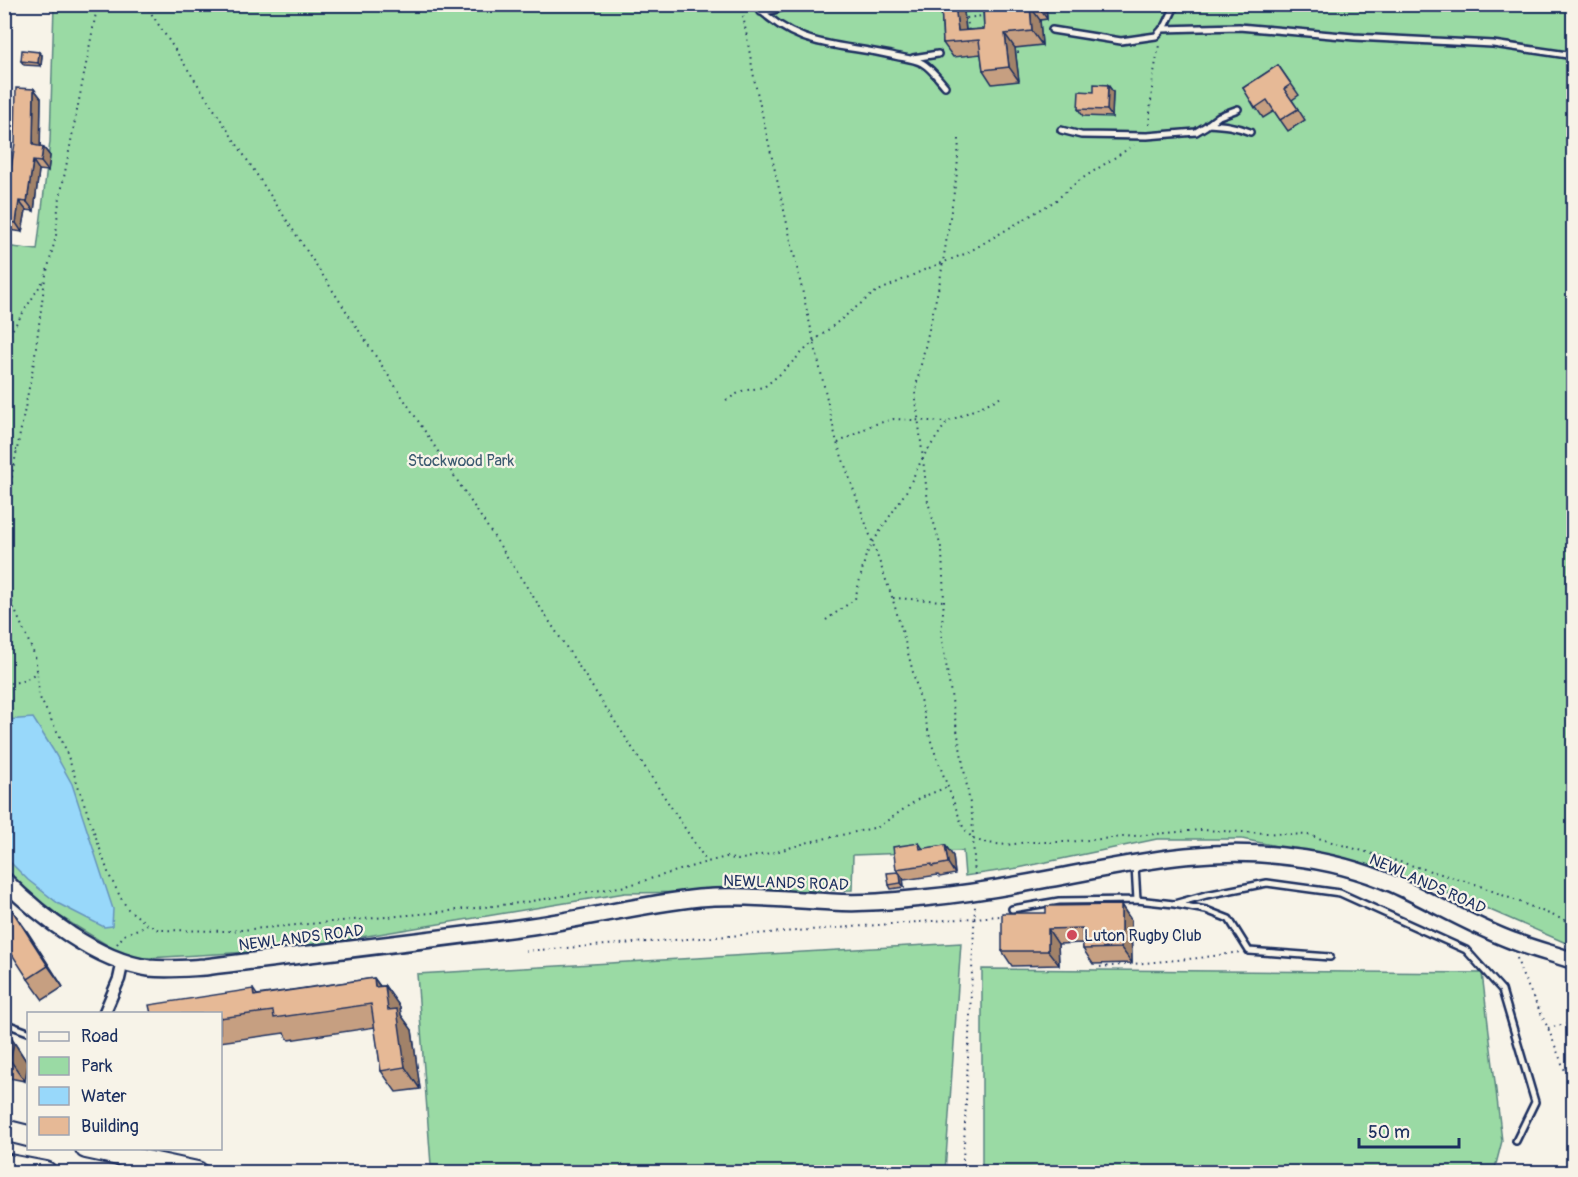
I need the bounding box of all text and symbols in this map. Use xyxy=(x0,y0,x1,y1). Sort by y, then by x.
park label: Stockwood Park xyxy=(408,451,515,471)
street label: NEWLANDS ROAD xyxy=(1366,849,1489,919)
street label: NEWLANDS ROAD xyxy=(723,871,849,895)
street label: NEWLANDS ROAD xyxy=(238,920,365,956)
place label: Luton Rugby Club xyxy=(1084,926,1202,946)
marker: Luton Rugby Club xyxy=(1065,928,1079,942)
legend xyxy=(27,1012,222,1150)
text: Road xyxy=(81,1025,118,1048)
text: Park xyxy=(81,1055,113,1078)
text: Water xyxy=(81,1085,127,1108)
scale bar xyxy=(1359,1111,1460,1149)
text: Building xyxy=(81,1115,139,1138)
text: 50 m xyxy=(1368,1121,1410,1144)

